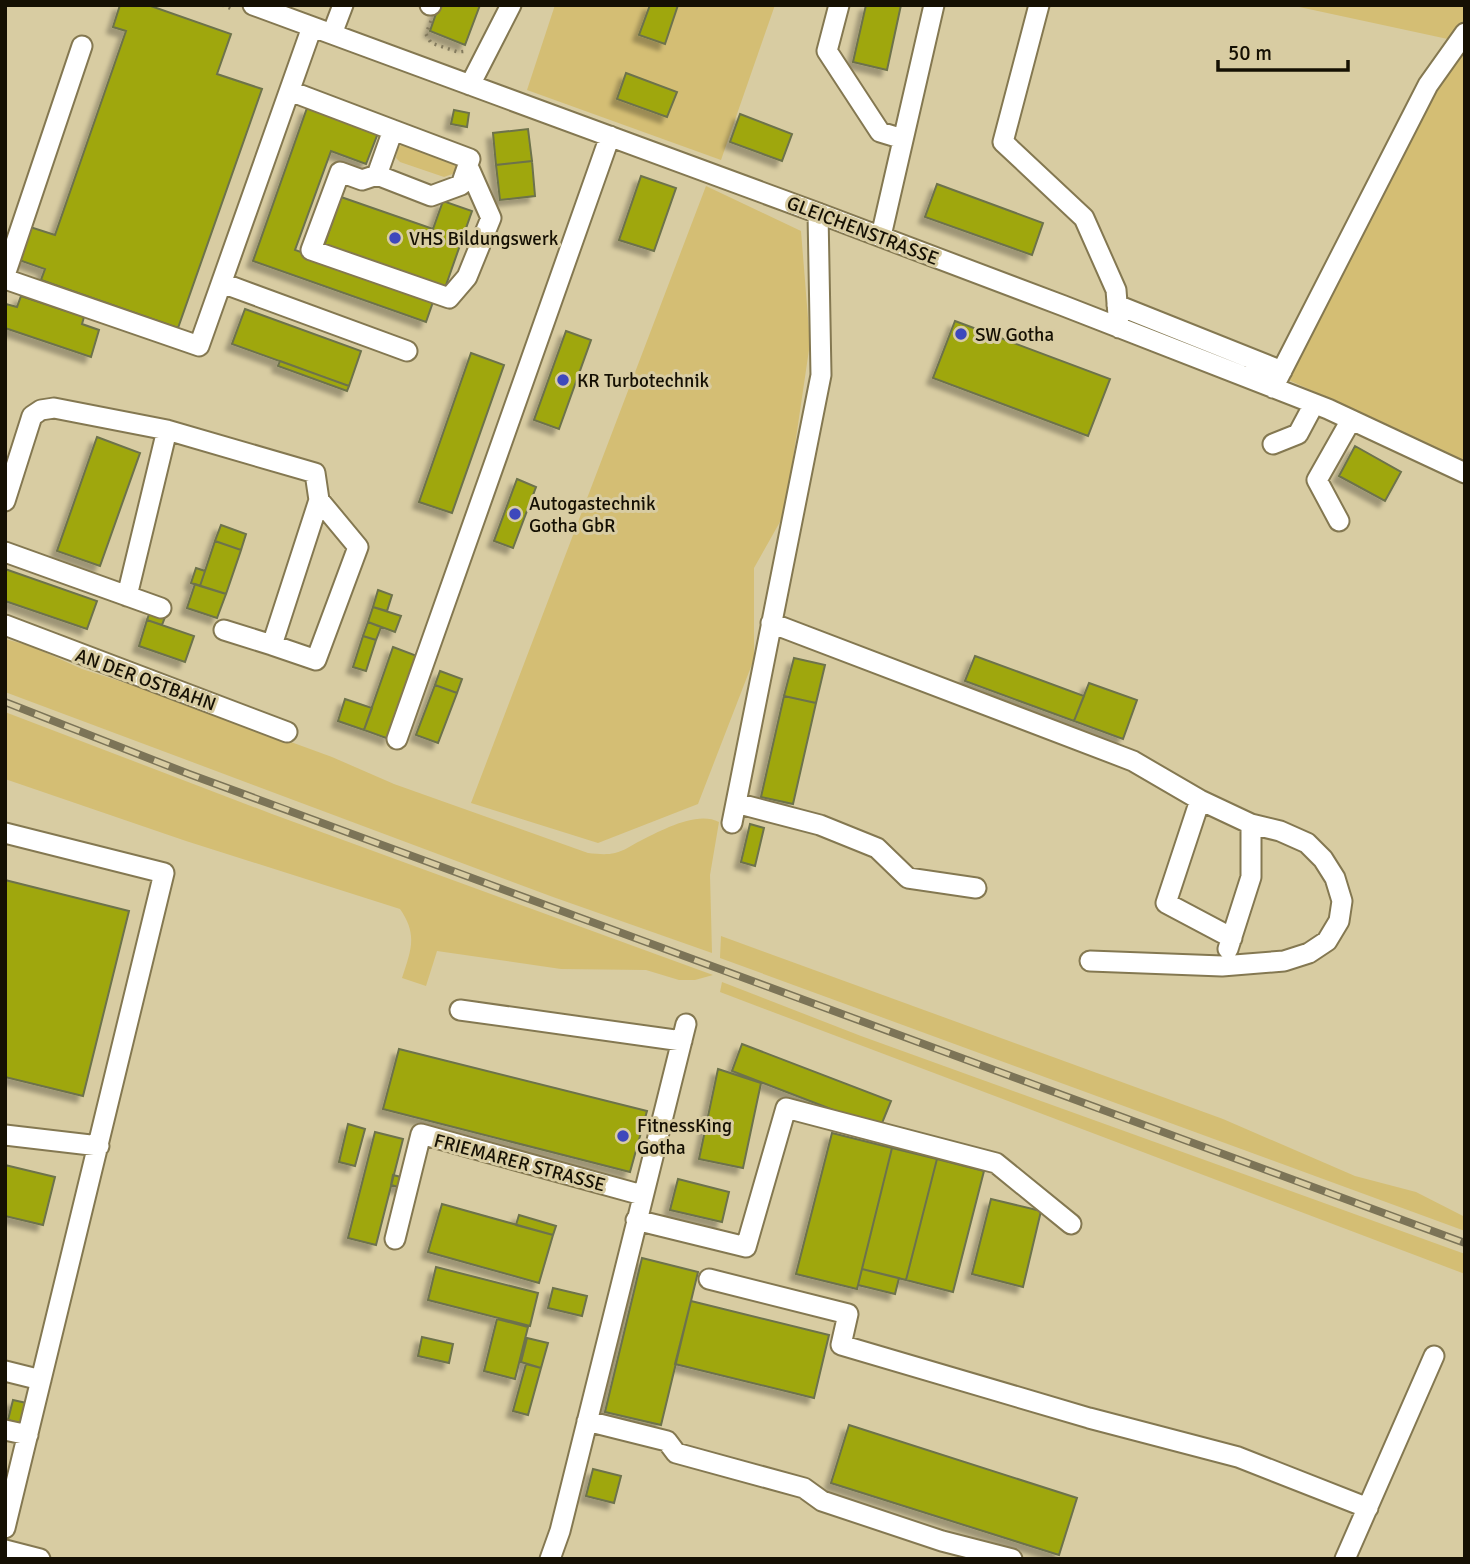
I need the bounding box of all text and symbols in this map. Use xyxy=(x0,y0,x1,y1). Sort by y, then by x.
scale bar xyxy=(1218,28,1348,72)
text: 50 m xyxy=(1228,40,1272,66)
street label: GLEICHENSTRASSE xyxy=(783,191,942,271)
place label: VHS Bildungswerk xyxy=(409,227,559,251)
marker: VHS Bildungswerk xyxy=(387,230,403,246)
place label: SW Gotha xyxy=(975,323,1054,347)
marker: SW Gotha xyxy=(953,326,969,342)
place label: KR Turbotechnik xyxy=(577,369,710,393)
marker: KR Turbotechnik xyxy=(555,372,571,388)
place label: Autogastechnik Gotha GbR xyxy=(529,492,656,538)
marker: Autogastechnik Gotha GbR xyxy=(507,506,523,522)
street label: AN DER OSTBAHN xyxy=(72,643,219,717)
place label: FitnessKing Gotha xyxy=(637,1114,732,1160)
marker: FitnessKing Gotha xyxy=(615,1128,631,1144)
street label: FRIEMARER STRASSE xyxy=(431,1129,608,1197)

